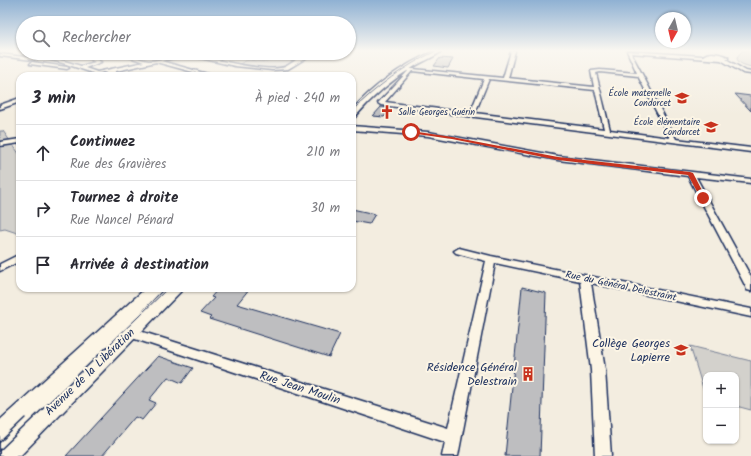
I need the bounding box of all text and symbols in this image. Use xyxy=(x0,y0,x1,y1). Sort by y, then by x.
north arrow xyxy=(655,12,691,48)
search box xyxy=(16,16,356,60)
text: Rechercher xyxy=(62,26,130,50)
icon: search xyxy=(30,27,52,49)
text: 3 min xyxy=(32,85,76,112)
place label: École maternelle Condorcet xyxy=(609,86,672,111)
text: À pied · 240 m xyxy=(255,88,340,109)
school or university icon: École maternelle Condorcet xyxy=(674,90,690,106)
church icon: Salle Georges Guérin xyxy=(379,104,395,120)
place label: Salle Georges Guérin xyxy=(398,105,475,120)
place label: École élémentaire Condorcet xyxy=(634,115,701,140)
school or university icon: École élémentaire Condorcet xyxy=(703,119,719,135)
route start xyxy=(402,123,420,141)
text: Continuez xyxy=(70,130,135,154)
icon: ahead xyxy=(32,142,54,164)
text: 210 m xyxy=(306,142,340,163)
text: Rue des Gravières xyxy=(70,154,166,175)
text: Tournez à droite xyxy=(70,186,178,210)
route end xyxy=(694,189,712,207)
icon: right xyxy=(32,198,54,220)
text: 30 m xyxy=(311,198,340,219)
text: Rue Nancel Pénard xyxy=(70,210,173,231)
text: Arrivée à destination xyxy=(70,253,209,277)
icon: arrive xyxy=(32,254,54,276)
street label: Rue du Général Delestraint xyxy=(564,266,678,306)
street label: Avenue de la Libération xyxy=(40,324,140,420)
place label: Collège Georges Lapierre xyxy=(592,334,671,367)
school or university icon: Collège Georges Lapierre xyxy=(673,342,689,358)
place label: Résidence Général Delestrain xyxy=(427,358,517,391)
street label: Rue Jean Moulin xyxy=(257,366,343,410)
building icon: Résidence Général Delestrain xyxy=(520,366,536,382)
map controls xyxy=(703,372,739,444)
button: + xyxy=(703,372,739,408)
button: − xyxy=(703,408,739,444)

